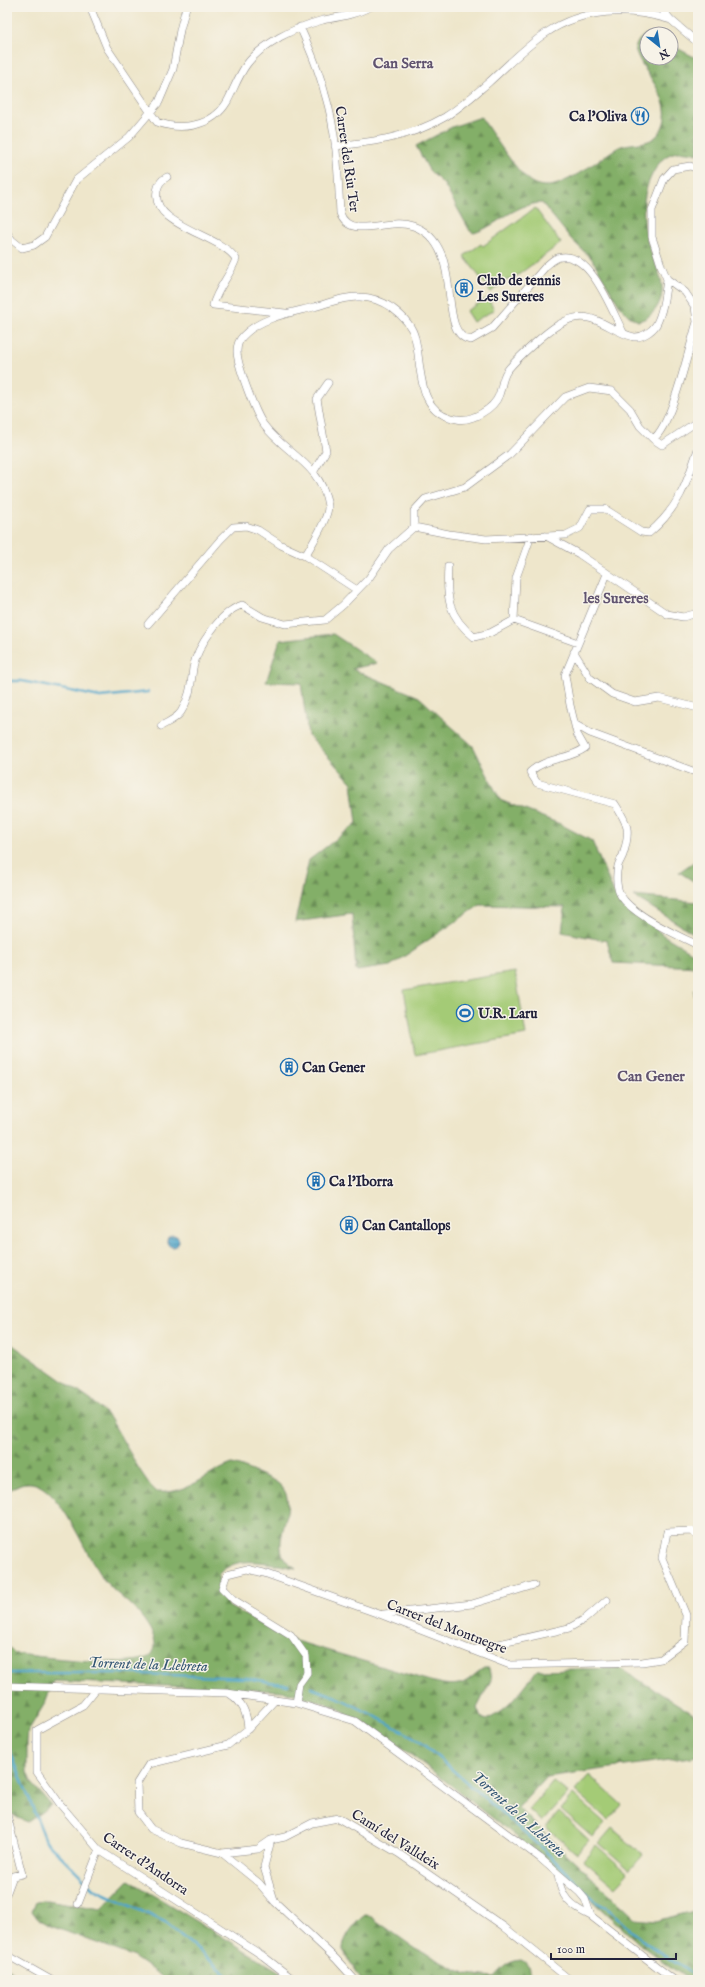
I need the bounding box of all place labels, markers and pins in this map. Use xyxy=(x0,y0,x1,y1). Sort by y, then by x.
restaurant icon: Ca l'Oliva xyxy=(630,106,650,126)
place label: Ca l'Oliva xyxy=(569,108,628,126)
place label: Club de tennis Les Sureres xyxy=(477,272,560,306)
building icon: Club de tennis Les Sureres xyxy=(454,278,474,298)
sports icon: U.R. Laru xyxy=(455,1003,475,1023)
place label: U.R. Laru xyxy=(477,1005,538,1023)
building icon: Can Gener xyxy=(279,1057,299,1077)
place label: Can Gener xyxy=(302,1059,366,1077)
building icon: Ca l'Iborra xyxy=(306,1171,326,1191)
place label: Ca l'Iborra xyxy=(329,1173,394,1191)
building icon: Can Cantallops xyxy=(339,1215,359,1235)
place label: Can Cantallops xyxy=(362,1217,451,1235)

